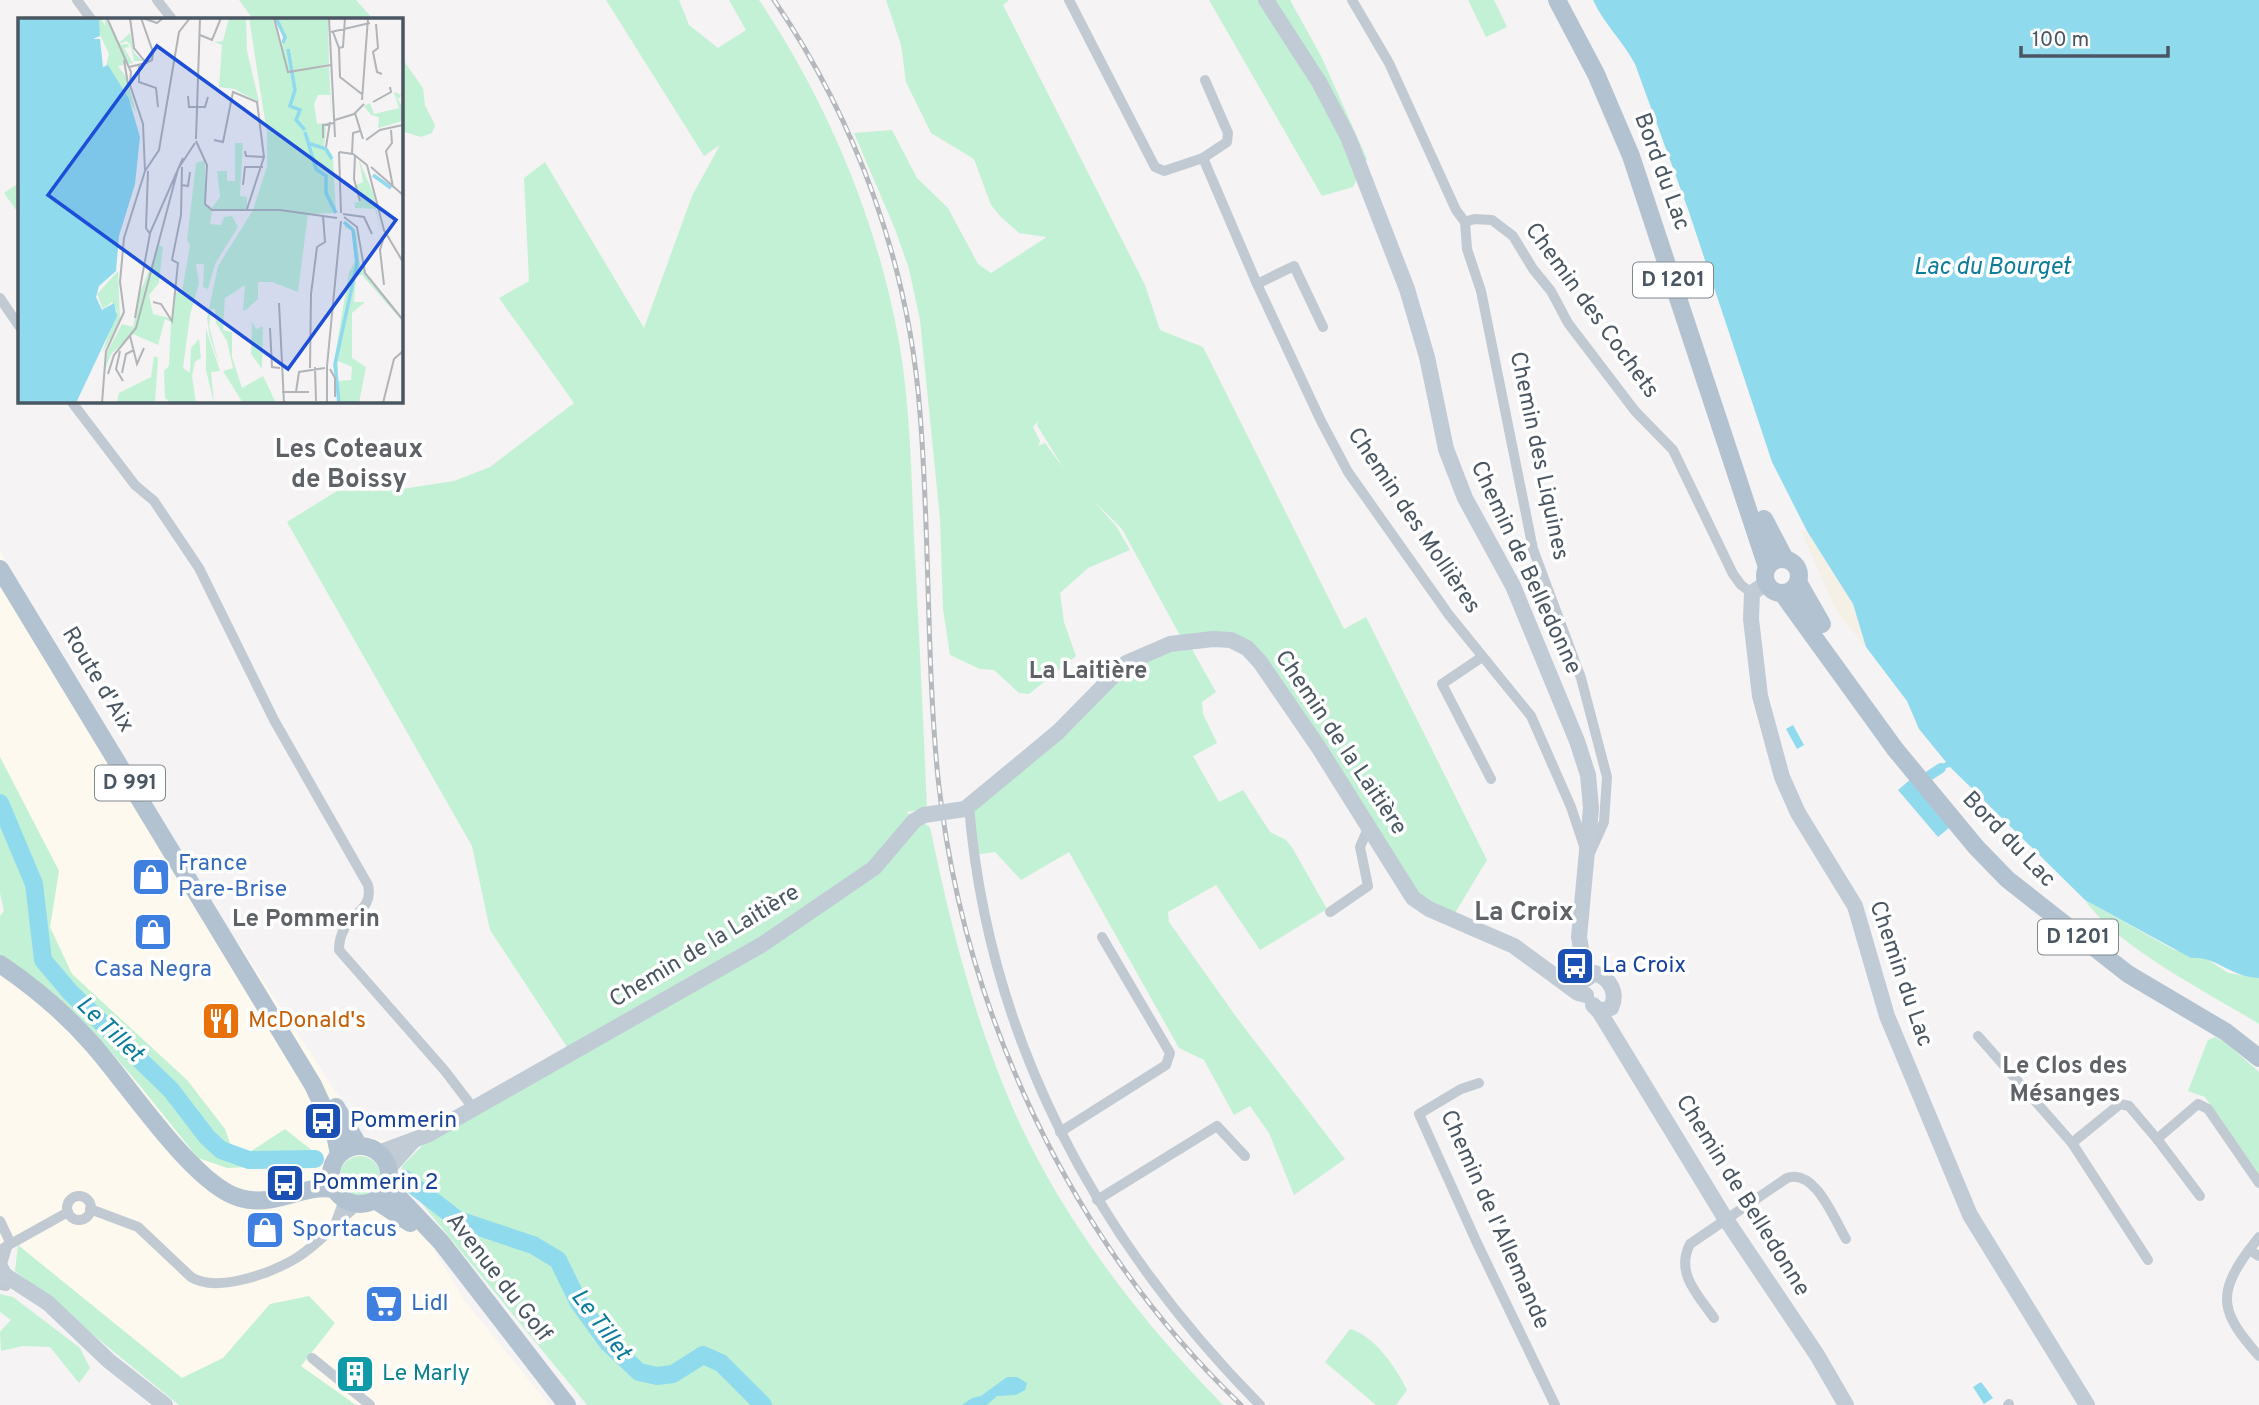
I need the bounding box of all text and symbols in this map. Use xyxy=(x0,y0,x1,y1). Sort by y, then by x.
scale bar xyxy=(2021,14,2168,58)
inset map xyxy=(18,18,402,402)
text: 100 m xyxy=(2032,27,2089,54)
street label: Bord du Lac xyxy=(1626,109,1696,235)
street label: Chemin des Cochets xyxy=(1518,217,1664,405)
water label: Lac du Bourget xyxy=(1913,253,2072,283)
road number: D 1201 xyxy=(1633,262,1713,298)
street label: Chemin des Liquines xyxy=(1502,349,1574,563)
street label: Chemin des Mollières xyxy=(1340,422,1486,620)
district label: Les Coteaux de Boissy xyxy=(275,434,423,497)
street label: Chemin de Belledonne xyxy=(1463,457,1587,679)
street label: Route d'Aix xyxy=(54,622,140,738)
street label: Chemin de la Laitière xyxy=(1267,645,1413,841)
district label: La Laitière xyxy=(1029,657,1147,687)
road number: D 991 xyxy=(95,766,165,800)
street label: Bord du Lac xyxy=(1955,786,2061,894)
place label: France Pare-Brise xyxy=(178,850,287,905)
shop icon: France Pare-Brise xyxy=(130,856,172,898)
street label: Chemin de la Laitière xyxy=(605,879,805,1015)
district label: La Croix xyxy=(1474,897,1574,930)
street label: Chemin du Lac xyxy=(1861,897,1939,1051)
district label: Le Pommerin xyxy=(232,905,380,935)
shop icon: Casa Negra xyxy=(132,911,174,953)
road number: D 1201 xyxy=(2038,920,2118,954)
bus stop icon: La Croix xyxy=(1554,945,1596,987)
place label: La Croix xyxy=(1602,952,1686,981)
place label: Casa Negra xyxy=(94,956,212,985)
water label: Le Tillet xyxy=(69,991,150,1070)
restaurant icon: McDonald's xyxy=(200,1000,242,1042)
place label: McDonald's xyxy=(248,1007,366,1036)
district label: Le Clos des Mésanges xyxy=(2002,1052,2128,1110)
street label: Chemin de Belledonne xyxy=(1668,1090,1816,1302)
bus stop icon: Pommerin xyxy=(302,1100,344,1142)
street label: Chemin de l'Allemande xyxy=(1433,1106,1555,1334)
place label: Pommerin xyxy=(350,1107,457,1136)
bus stop icon: Pommerin 2 xyxy=(264,1162,306,1204)
place label: Pommerin 2 xyxy=(312,1169,439,1198)
street label: Avenue du Golf xyxy=(439,1208,558,1349)
shop icon: Sportacus xyxy=(244,1209,286,1251)
place label: Sportacus xyxy=(292,1216,397,1245)
supermarket icon: Lidl xyxy=(363,1283,405,1325)
water label: Le Tillet xyxy=(563,1283,638,1368)
place label: Lidl xyxy=(411,1290,449,1319)
building icon: Le Marly xyxy=(334,1353,376,1395)
place label: Le Marly xyxy=(382,1360,470,1389)

